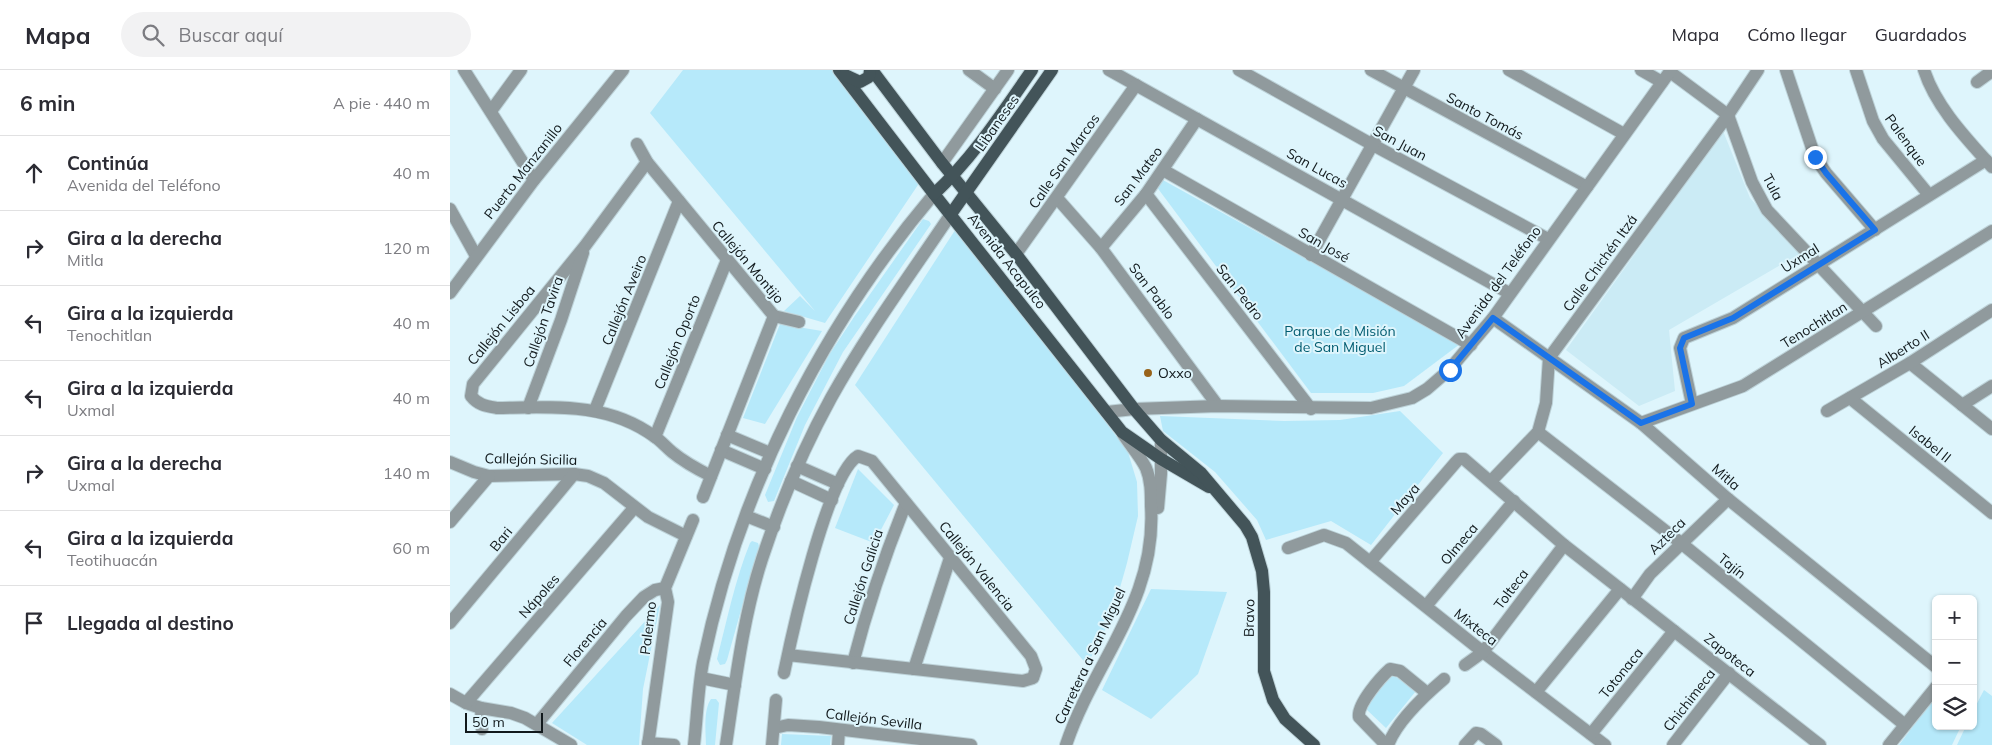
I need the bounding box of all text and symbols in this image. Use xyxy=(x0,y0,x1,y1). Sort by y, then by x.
search box xyxy=(121,12,471,57)
text: Mapa xyxy=(25,20,91,50)
icon: search xyxy=(139,21,167,49)
text: Buscar aquí xyxy=(179,23,283,47)
text: Mapa xyxy=(1671,23,1719,46)
text: Cómo llegar xyxy=(1747,23,1847,46)
text: Guardados xyxy=(1875,23,1967,46)
street label: Santo Tomás xyxy=(1443,88,1527,144)
text: 6 min xyxy=(20,90,75,116)
street label: Libaneses xyxy=(971,91,1023,155)
text: A pie · 440 m xyxy=(333,93,430,113)
street label: Calle San Marcos xyxy=(1025,110,1103,212)
street label: Palenque xyxy=(1881,110,1931,170)
street label: Puerto Manzanillo xyxy=(480,119,566,223)
street label: San Juan xyxy=(1370,121,1430,165)
street label: San Mateo xyxy=(1110,143,1166,209)
street label: San Lucas xyxy=(1283,144,1351,192)
route end xyxy=(1804,146,1827,169)
text: Continúa xyxy=(67,151,149,175)
icon: ahead xyxy=(20,159,48,187)
text: 40 m xyxy=(393,163,430,183)
street label: Tula xyxy=(1759,171,1787,203)
text: Avenida del Teléfono xyxy=(67,175,221,195)
street label: Avenida Acapulco xyxy=(964,209,1050,313)
street label: Calle Chichén Itzá xyxy=(1559,211,1641,315)
street label: Callejón Montijo xyxy=(708,217,788,307)
street label: Avenida del Teléfono xyxy=(1451,222,1545,342)
street label: San José xyxy=(1295,223,1353,267)
text: Gira a la derecha xyxy=(67,226,222,250)
icon: right xyxy=(20,234,48,262)
text: 120 m xyxy=(383,238,430,258)
street label: Uxmal xyxy=(1778,239,1822,277)
text: Mitla xyxy=(67,250,104,270)
street label: Callejón Aveiro xyxy=(598,252,650,348)
street label: San Pablo xyxy=(1125,259,1179,323)
street label: San Pedro xyxy=(1212,260,1268,324)
street label: Callejón Tavira xyxy=(519,274,567,370)
street label: Callejón Lisboa xyxy=(463,281,539,369)
street label: Callejón Oporto xyxy=(650,292,704,392)
street label: Tenochitlan xyxy=(1778,298,1850,352)
text: Gira a la izquierda xyxy=(67,301,233,325)
icon: left xyxy=(20,309,48,337)
text: 40 m xyxy=(393,313,430,333)
park label: Parque de Misión de San Miguel xyxy=(1284,322,1396,356)
text: Tenochitlan xyxy=(67,325,152,345)
street label: Alberto II xyxy=(1873,326,1933,372)
route start xyxy=(1439,359,1462,382)
place label: Oxxo xyxy=(1158,364,1192,382)
marker: Oxxo xyxy=(1142,367,1154,379)
text: Gira a la izquierda xyxy=(67,376,233,400)
icon: left xyxy=(20,384,48,412)
text: 40 m xyxy=(393,388,430,408)
text: Uxmal xyxy=(67,400,115,420)
street label: Isabel II xyxy=(1905,422,1955,466)
street label: Callejón Sicilia xyxy=(485,449,577,469)
text: Gira a la derecha xyxy=(67,451,222,475)
icon: right xyxy=(20,459,48,487)
street label: Mitla xyxy=(1708,460,1744,494)
text: 140 m xyxy=(383,463,430,483)
text: Uxmal xyxy=(67,475,115,495)
street label: Maya xyxy=(1386,479,1424,519)
street label: Azteca xyxy=(1645,514,1689,558)
street label: Callejón Valencia xyxy=(935,517,1019,615)
street label: Olmeca xyxy=(1436,519,1482,569)
street label: Bari xyxy=(486,523,516,555)
text: Gira a la izquierda xyxy=(67,526,233,550)
street label: Callejón Galicia xyxy=(839,527,887,627)
icon: left xyxy=(20,534,48,562)
text: 60 m xyxy=(393,538,430,558)
street label: Tajín xyxy=(1714,549,1750,583)
text: Teotihuacán xyxy=(67,550,158,570)
street label: Tolteca xyxy=(1490,565,1532,613)
street label: Nápoles xyxy=(515,570,563,622)
street label: Carretera a San Miguel xyxy=(1050,585,1130,727)
map controls xyxy=(1932,595,1977,730)
button: + xyxy=(1932,595,1977,640)
street label: Bravo xyxy=(1240,599,1258,637)
street label: Palermo xyxy=(636,600,660,656)
street label: Mixteca xyxy=(1451,604,1501,650)
icon: arrive xyxy=(20,609,48,637)
text: Llegada al destino xyxy=(67,611,234,635)
street label: Florencia xyxy=(559,614,611,670)
street label: Zapoteca xyxy=(1701,629,1759,681)
button: − xyxy=(1932,640,1977,685)
street label: Totonaca xyxy=(1595,644,1647,702)
street label: Chichimeca xyxy=(1659,665,1719,735)
button: layers xyxy=(1932,685,1977,730)
street label: Callejón Sevilla xyxy=(825,704,923,734)
scale bar xyxy=(465,710,542,733)
text: 50 m xyxy=(472,713,505,731)

